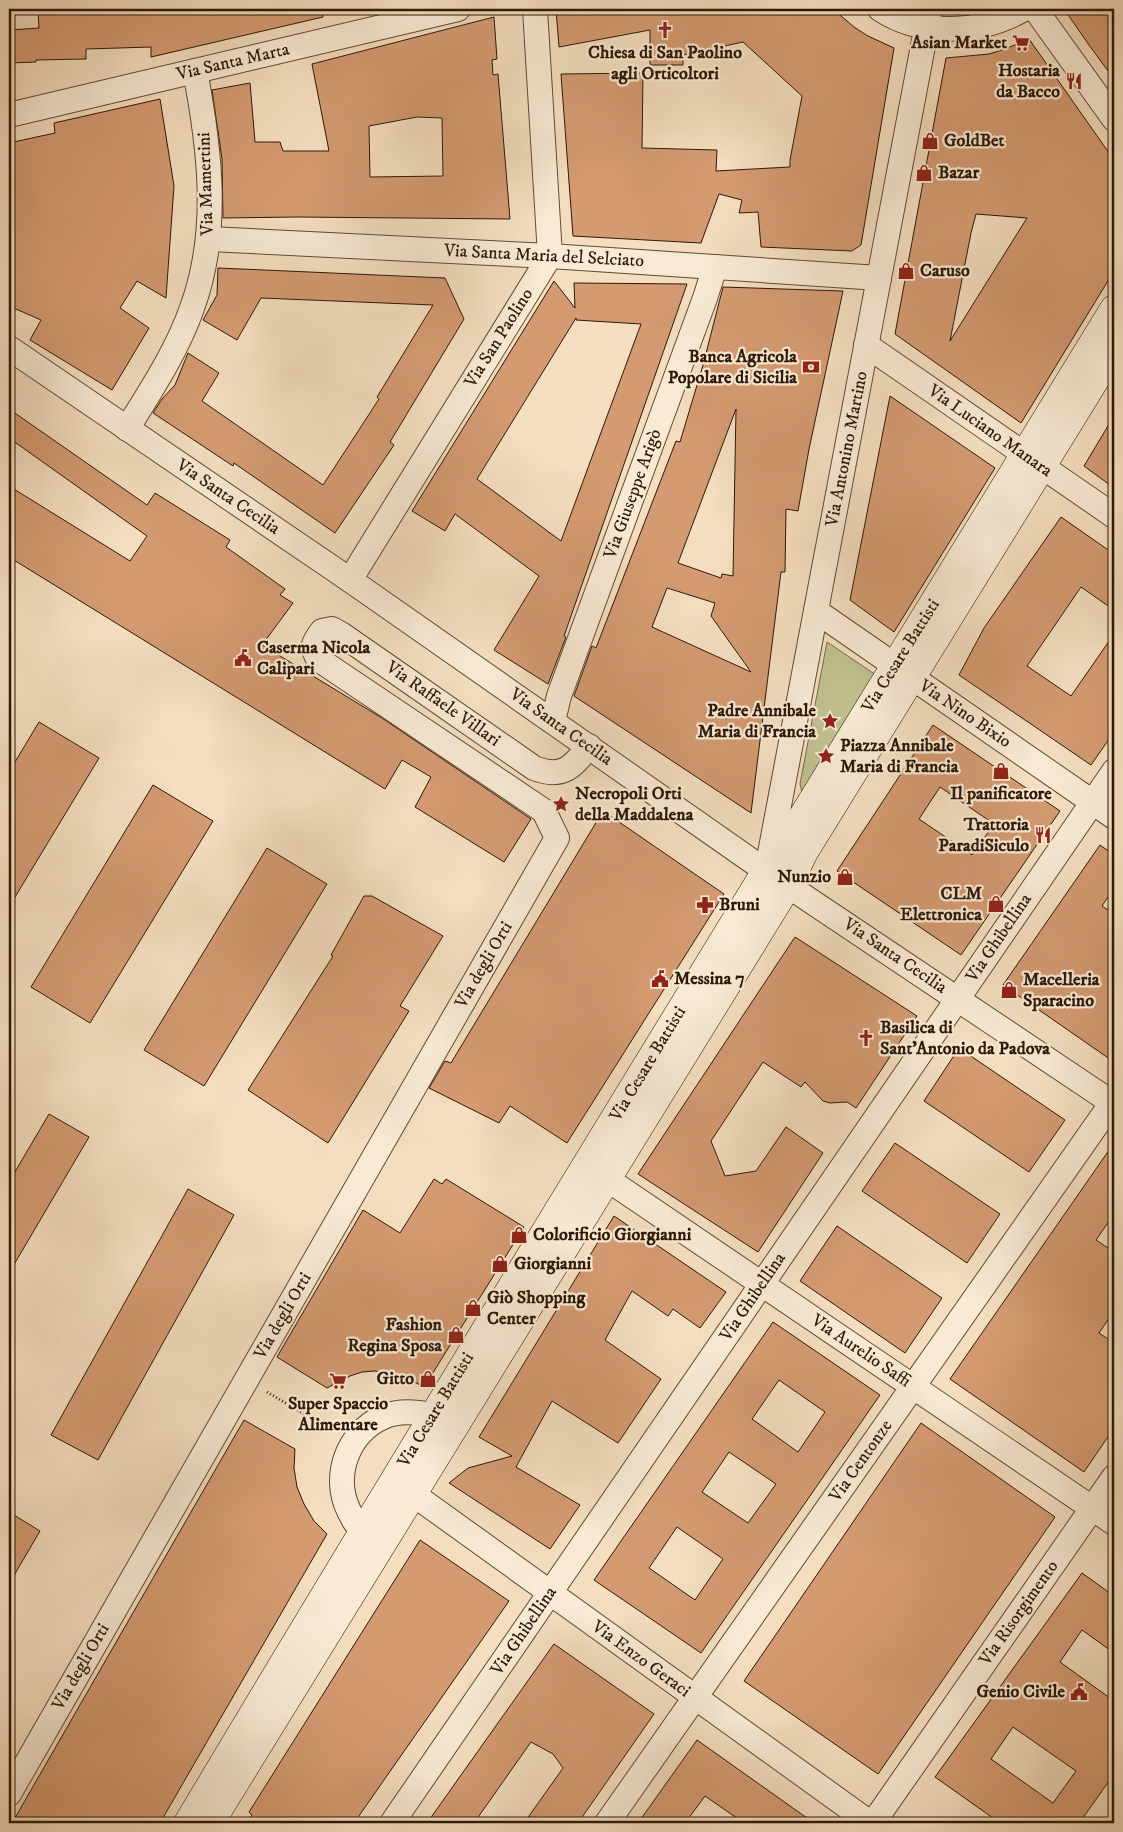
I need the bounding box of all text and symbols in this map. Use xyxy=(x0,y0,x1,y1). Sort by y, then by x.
church icon: Chiesa di San Paolino agli Orticoltori xyxy=(655,20,675,40)
place label: Asian Market xyxy=(910,32,1007,54)
supermarket icon: Asian Market xyxy=(1011,33,1031,53)
street label: Via Santa Marta xyxy=(173,38,292,86)
place label: Chiesa di San Paolino agli Orticoltori xyxy=(588,42,742,85)
place label: Hostaria da Bacco xyxy=(996,60,1060,103)
restaurant icon: Hostaria da Bacco xyxy=(1064,71,1084,91)
place label: GoldBet xyxy=(944,130,1005,152)
shop icon: GoldBet xyxy=(920,131,940,151)
street label: Via Mamertini xyxy=(193,132,219,237)
place label: Bazar xyxy=(938,162,979,184)
shop icon: Bazar xyxy=(914,163,934,183)
street label: Via Santa Maria del Selciato xyxy=(442,240,645,272)
place label: Caruso xyxy=(920,260,970,282)
shop icon: Caruso xyxy=(896,261,916,281)
street label: Via San Paolino xyxy=(459,284,538,392)
place label: Banca Agricola Popolare di Sicilia xyxy=(668,346,797,389)
bank icon: Banca Agricola Popolare di Sicilia xyxy=(801,357,821,377)
street label: Via Antonino Martino xyxy=(821,369,873,530)
street label: Via Luciano Manara xyxy=(923,379,1057,482)
street label: Via Giuseppe Arigò xyxy=(599,426,667,563)
street label: Via Santa Cecilia xyxy=(171,454,284,540)
street label: Via Cesare Battisti xyxy=(857,595,945,718)
place label: Caserma Nicola Calipari xyxy=(257,637,371,680)
public building icon: Caserma Nicola Calipari xyxy=(233,648,253,668)
street label: Via Raffaele Villari xyxy=(381,656,504,752)
street label: Via Nino Bixio xyxy=(914,675,1015,753)
street label: Via Santa Cecilia xyxy=(504,683,617,771)
place label: Padre Annibale Maria di Francia xyxy=(698,700,817,743)
place icon: Padre Annibale Maria di Francia xyxy=(820,711,840,731)
place label: Piazza Annibale Maria di Francia xyxy=(840,735,959,778)
place icon: Piazza Annibale Maria di Francia xyxy=(816,746,836,766)
shop icon: Il panificatore xyxy=(991,761,1011,781)
place label: Necropoli Orti della Maddalena xyxy=(575,783,694,826)
place label: Il panificatore xyxy=(950,783,1052,805)
place icon: Necropoli Orti della Maddalena xyxy=(551,794,571,814)
place label: Trattoria ParadiSiculo xyxy=(938,814,1029,857)
restaurant icon: Trattoria ParadiSiculo xyxy=(1033,825,1053,845)
place label: Nunzio xyxy=(777,866,831,888)
shop icon: Nunzio xyxy=(835,867,855,887)
place label: CLM Elettronica xyxy=(900,883,983,926)
street label: Via Ghibellina xyxy=(961,889,1037,987)
place label: Bruni xyxy=(719,894,760,916)
shop icon: CLM Elettronica xyxy=(986,894,1006,914)
pharmacy icon: Bruni xyxy=(695,895,715,915)
street label: Via Santa Cecilia xyxy=(838,913,951,999)
street label: Via degli Orti xyxy=(450,918,518,1013)
place label: Messina 7 xyxy=(674,968,745,990)
public building icon: Messina 7 xyxy=(650,969,670,989)
place label: Macelleria Sparacino xyxy=(1023,969,1100,1012)
shop icon: Macelleria Sparacino xyxy=(999,980,1019,1000)
street label: Via Cesare Battisti xyxy=(605,1003,691,1126)
place label: Basilica di Sant'Antonio da Padova xyxy=(880,1017,1050,1060)
church icon: Basilica di Sant'Antonio da Padova xyxy=(856,1028,876,1048)
place label: Colorificio Giorgianni xyxy=(533,1224,692,1246)
shop icon: Colorificio Giorgianni xyxy=(509,1225,529,1245)
street label: Via Ghibellina xyxy=(715,1248,791,1346)
place label: Giorgianni xyxy=(514,1253,591,1275)
shop icon: Giorgianni xyxy=(490,1254,510,1274)
street label: Via degli Orti xyxy=(249,1269,317,1364)
place label: Giò Shopping Center xyxy=(487,1287,587,1330)
shop icon: Giò Shopping Center xyxy=(463,1298,483,1318)
street label: Via Aurelio Saffi xyxy=(806,1309,915,1392)
place label: Fashion Regina Sposa xyxy=(347,1314,443,1357)
shop icon: Fashion Regina Sposa xyxy=(446,1325,466,1345)
street label: Via Cesare Battisti xyxy=(393,1349,479,1472)
place label: Gitto xyxy=(377,1368,414,1390)
shop icon: Gitto xyxy=(418,1369,438,1389)
supermarket icon: Super Spaccio Alimentare xyxy=(328,1371,348,1391)
place label: Super Spaccio Alimentare xyxy=(288,1393,388,1436)
street label: Via Centonze xyxy=(824,1416,897,1507)
street label: Via Risorgimento xyxy=(974,1556,1064,1671)
street label: Via Ghibellina xyxy=(486,1582,562,1680)
street label: Via Enzo Geraci xyxy=(586,1615,695,1702)
street label: Via degli Orti xyxy=(47,1620,115,1715)
place label: Genio Civile xyxy=(976,1681,1066,1703)
public building icon: Genio Civile xyxy=(1069,1682,1089,1702)

